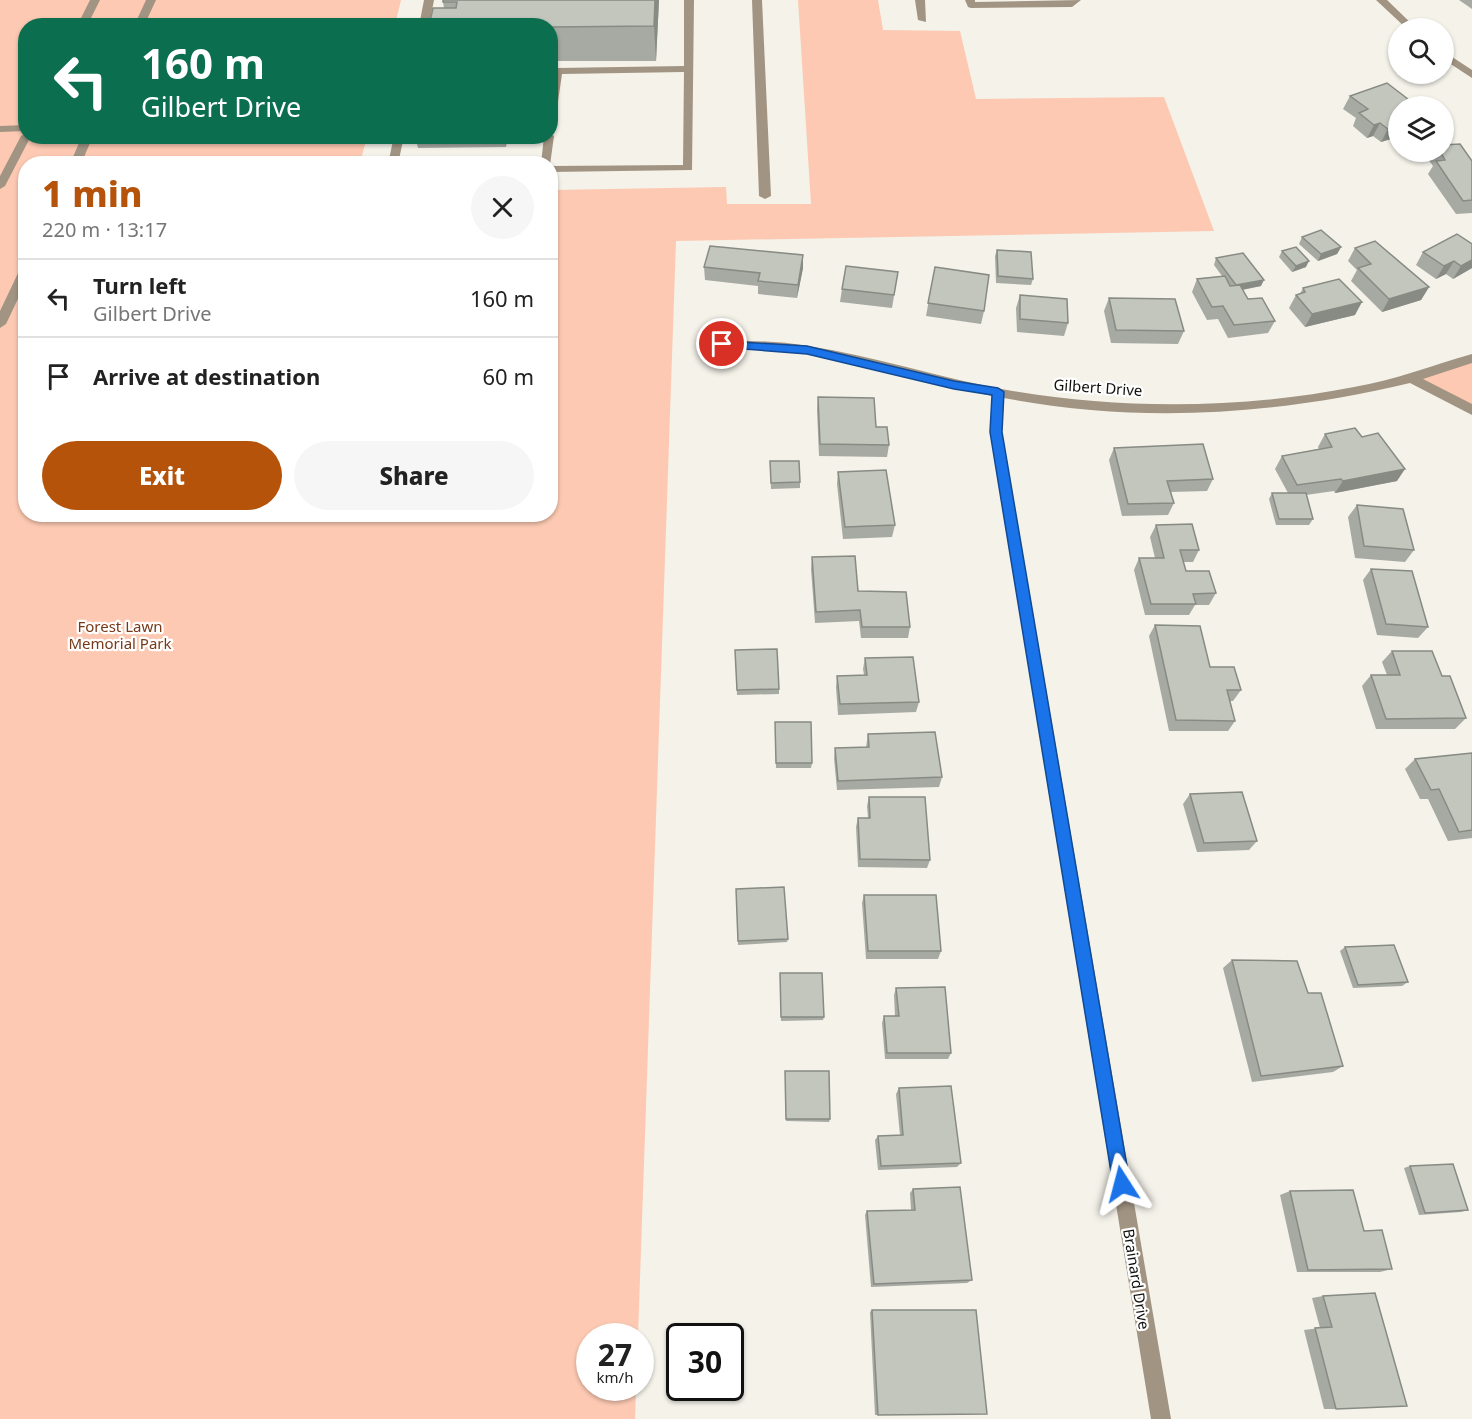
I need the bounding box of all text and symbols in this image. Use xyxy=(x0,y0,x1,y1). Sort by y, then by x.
map controls xyxy=(1388,18,1454,162)
button: search xyxy=(1388,18,1454,84)
text: 160 m xyxy=(141,34,265,91)
icon: left xyxy=(42,42,120,120)
text: Gilbert Drive xyxy=(141,88,301,125)
button: layers xyxy=(1388,96,1454,162)
text: 1 min xyxy=(42,169,143,218)
button: close xyxy=(471,176,534,239)
text: 220 m · 13:17 xyxy=(42,216,167,243)
text: Turn left xyxy=(93,270,187,300)
icon: left xyxy=(42,282,75,315)
text: 160 m xyxy=(470,283,534,313)
text: Gilbert Drive xyxy=(93,300,212,327)
pin xyxy=(696,318,747,369)
icon: arrive xyxy=(705,327,738,360)
icon: arrive xyxy=(42,360,75,393)
text: Arrive at destination xyxy=(93,361,320,391)
text: 60 m xyxy=(483,361,534,391)
street label: Gilbert Drive xyxy=(1053,374,1143,400)
button: Exit xyxy=(42,441,282,510)
button: Share xyxy=(294,441,534,510)
park label: Forest Lawn Memorial Park xyxy=(68,616,172,653)
position arrow xyxy=(1090,1152,1154,1216)
street label: Brainard Drive xyxy=(1119,1227,1155,1331)
speed limit sign: 30 xyxy=(666,1323,744,1401)
text: 27 xyxy=(598,1334,632,1375)
text: km/h xyxy=(597,1367,633,1387)

